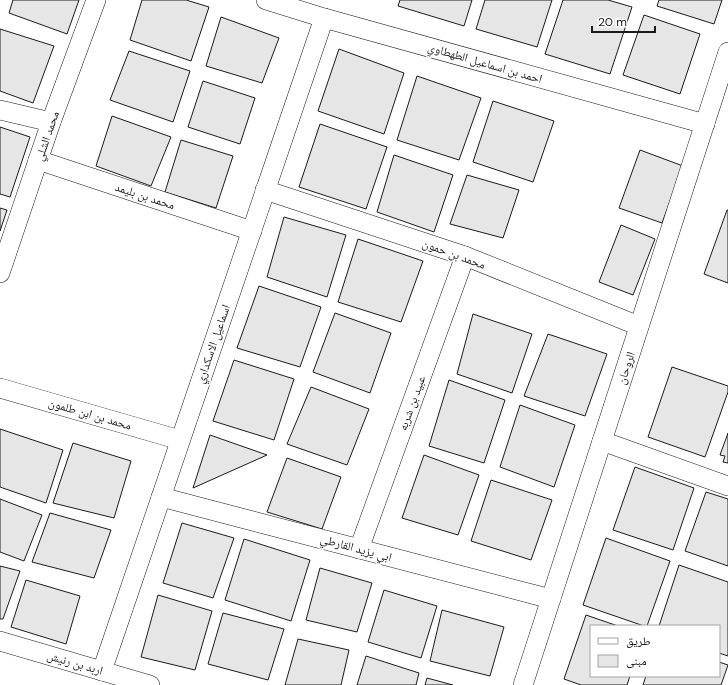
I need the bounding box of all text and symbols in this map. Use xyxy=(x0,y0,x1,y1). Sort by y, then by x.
scale bar xyxy=(592,8,655,34)
text: 20 m xyxy=(598,14,627,30)
street label: احمد بن اسماعيل الطهطاوي xyxy=(425,39,544,89)
street label: محمد الشلي xyxy=(31,109,65,164)
street label: محمد بن بليمد xyxy=(113,179,177,213)
street label: محمد بن حمون xyxy=(420,235,488,273)
street label: اسماعيل الاسكداري xyxy=(192,302,236,386)
street label: الروحان xyxy=(613,349,639,386)
street label: عبيد بن شربه xyxy=(395,373,429,433)
street label: محمد بن ابن طلمون xyxy=(47,395,133,433)
street label: ابي يزيد القارطي xyxy=(318,531,394,567)
legend xyxy=(590,625,720,677)
text: طريق xyxy=(626,633,651,649)
street label: اربد بن رنيش xyxy=(45,647,105,679)
text: مبنى xyxy=(626,653,647,669)

